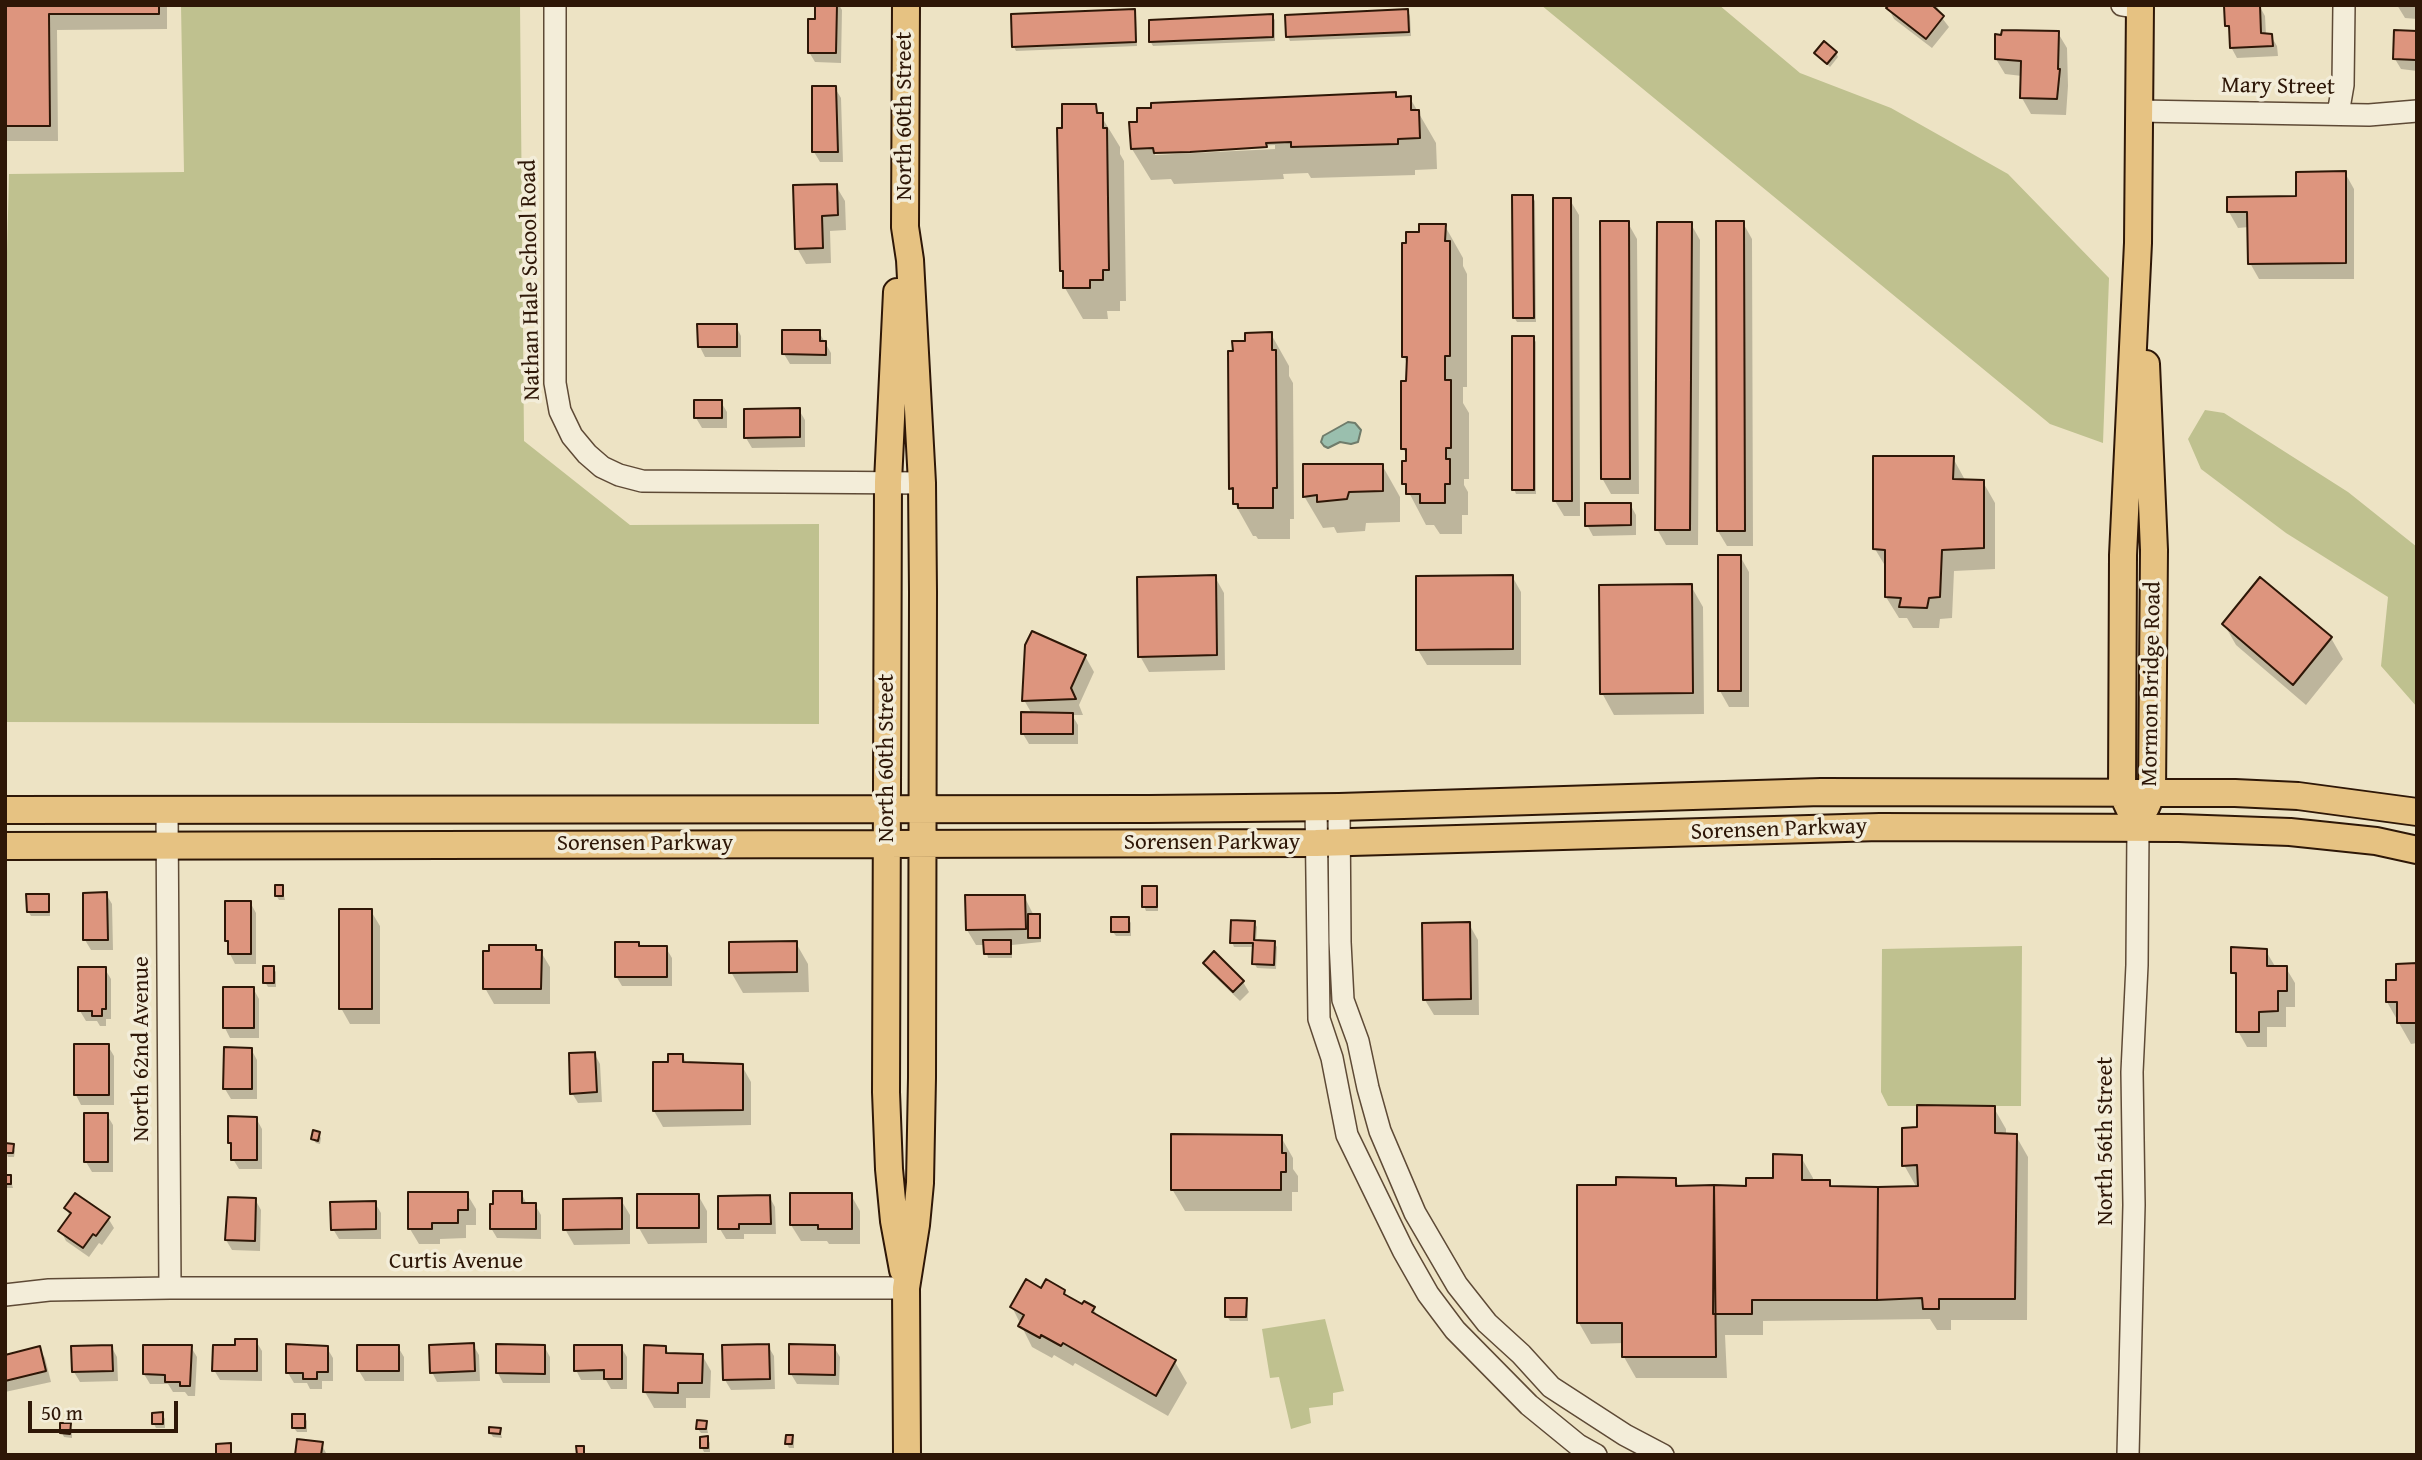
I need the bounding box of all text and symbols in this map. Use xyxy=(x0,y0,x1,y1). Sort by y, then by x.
street label: North 60th Street xyxy=(891,32,919,200)
street label: Mary Street xyxy=(2221,72,2335,102)
street label: Nathan Hale School Road xyxy=(515,159,547,401)
street label: Mormon Bridge Road xyxy=(2136,581,2168,787)
street label: North 60th Street xyxy=(873,674,901,842)
street label: Sorensen Parkway xyxy=(1690,813,1868,847)
street label: Sorensen Parkway xyxy=(1124,829,1300,857)
street label: Sorensen Parkway xyxy=(557,830,733,858)
street label: North 62nd Avenue xyxy=(128,956,156,1142)
street label: North 56th Street xyxy=(2092,1057,2120,1225)
street label: Curtis Avenue xyxy=(389,1248,523,1276)
scale bar xyxy=(32,1386,182,1430)
text: 50 m xyxy=(41,1397,83,1428)

